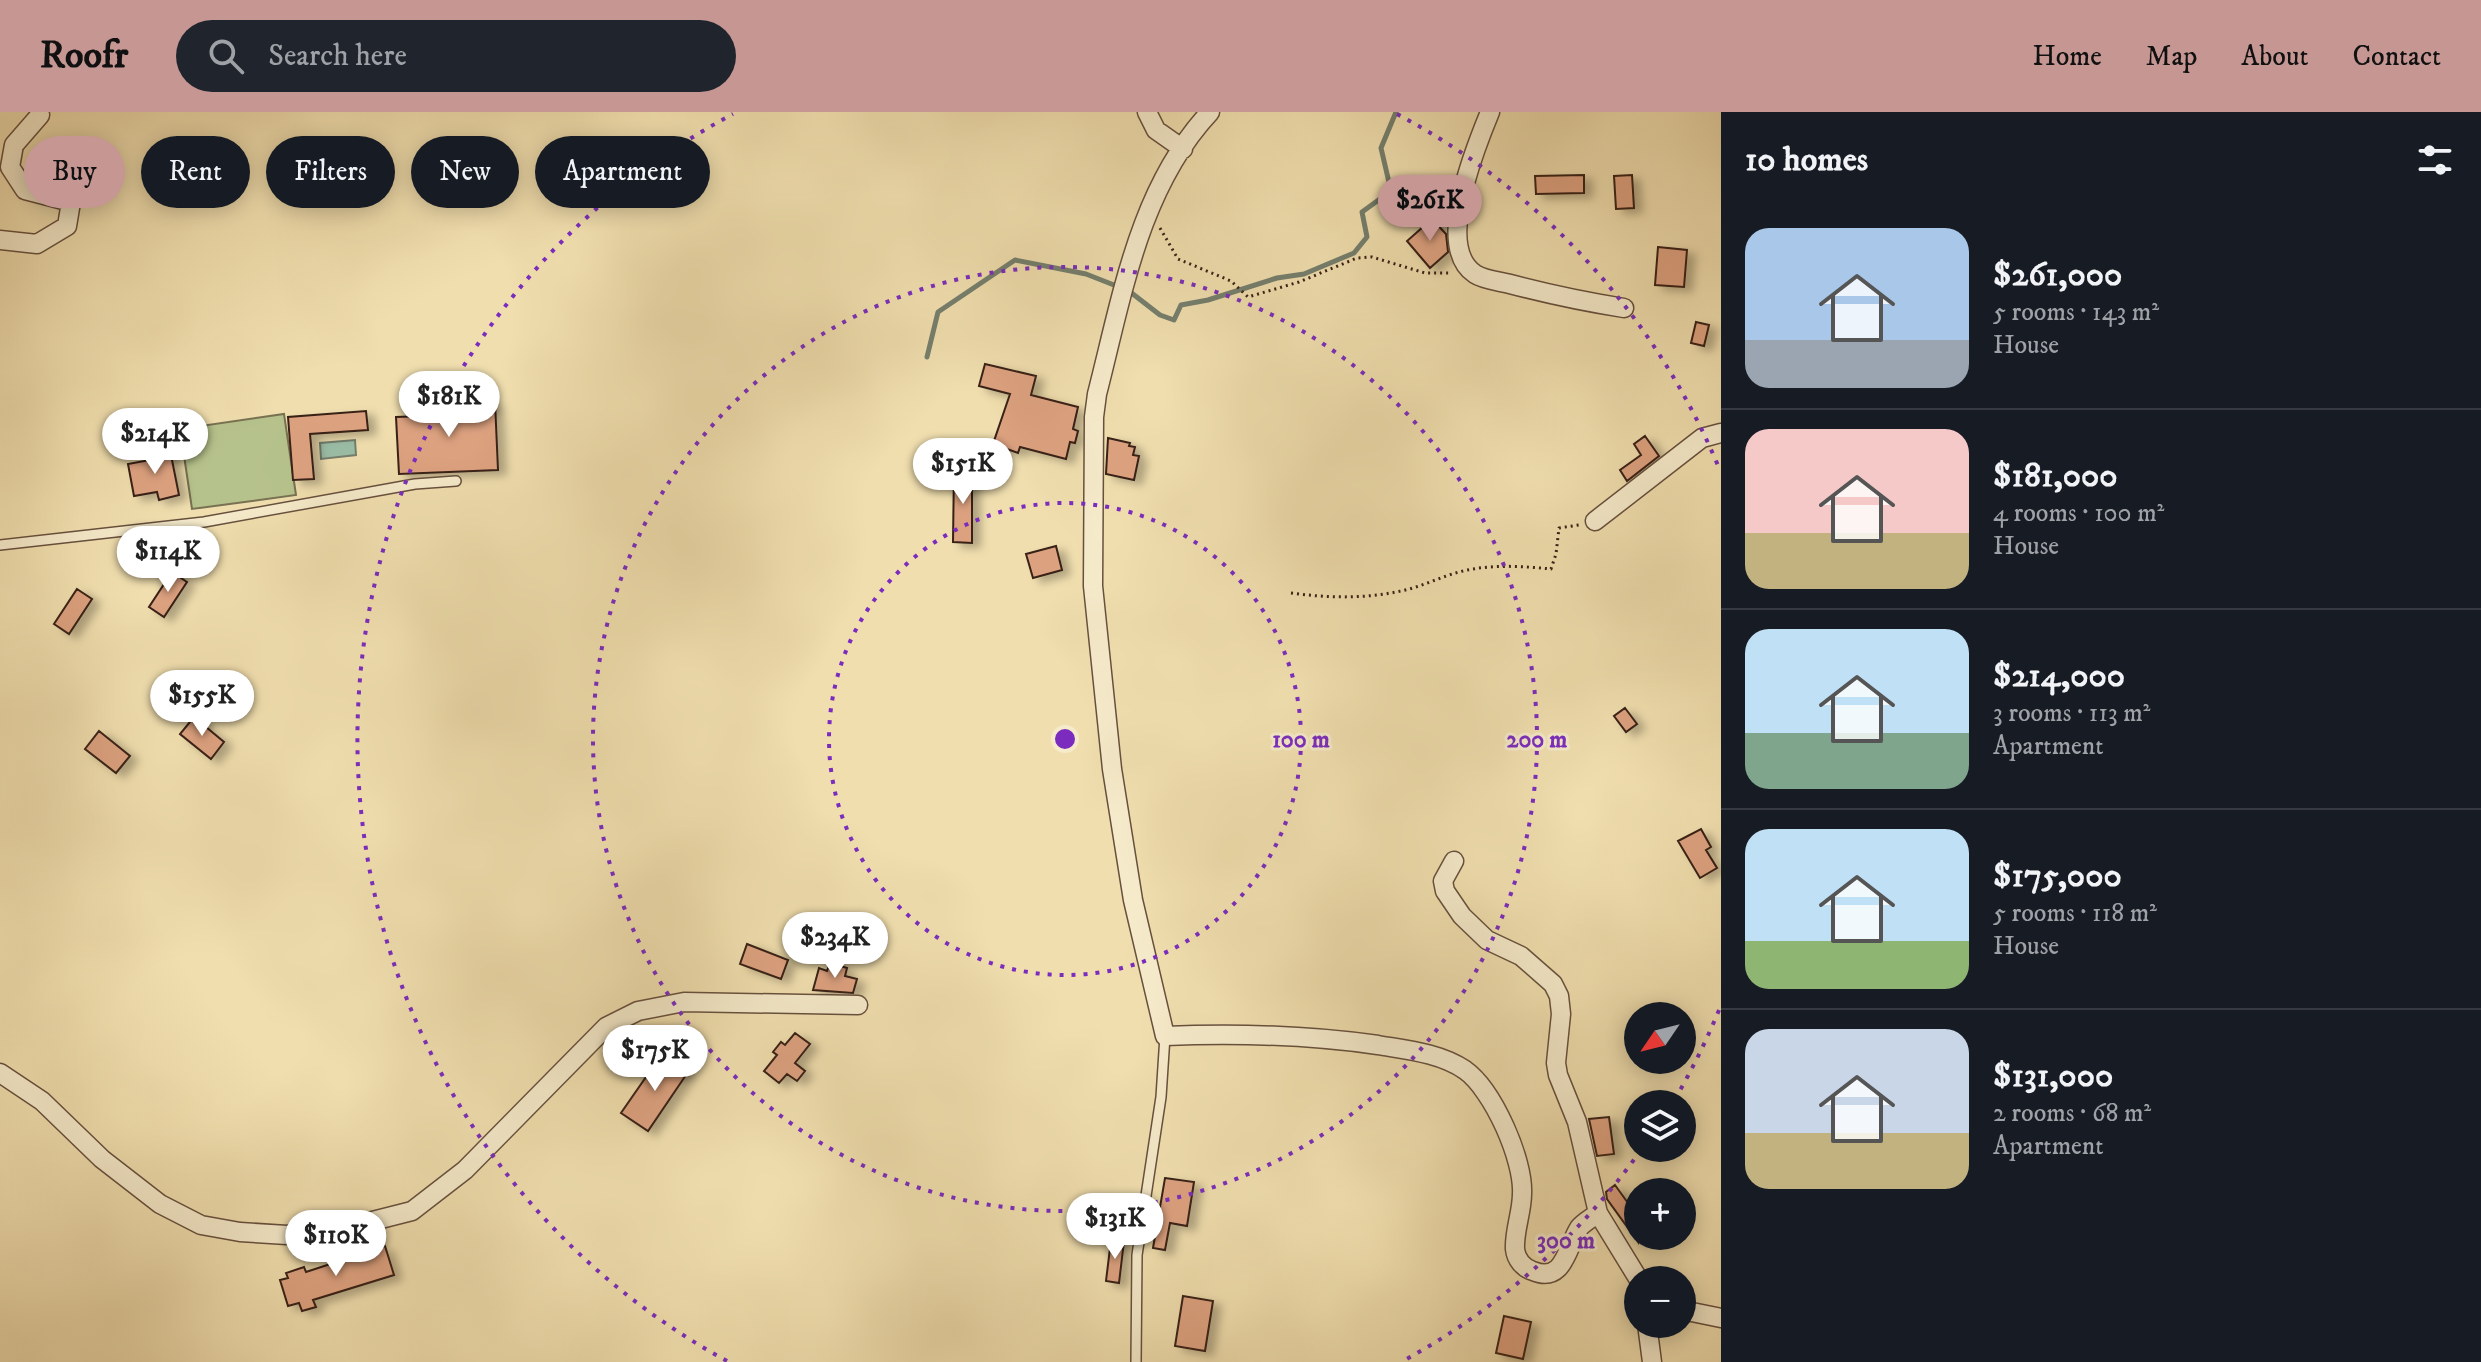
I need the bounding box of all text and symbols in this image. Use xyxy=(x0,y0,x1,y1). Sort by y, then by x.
search box xyxy=(176,20,736,92)
text: Roofr xyxy=(40,32,128,80)
icon: search xyxy=(204,34,248,78)
text: Search here xyxy=(268,38,407,75)
text: Home xyxy=(2033,39,2102,74)
text: Map xyxy=(2146,39,2197,74)
text: About xyxy=(2241,39,2308,74)
text: Contact xyxy=(2352,39,2441,74)
chip: Buy xyxy=(24,136,125,208)
chip: Rent xyxy=(141,136,250,208)
chip: Filters xyxy=(266,136,395,208)
chip: New xyxy=(411,136,519,208)
chip: Apartment xyxy=(535,136,710,208)
icon: filters xyxy=(2413,138,2457,182)
text: 10 homes xyxy=(1745,139,1868,181)
pin: $261K xyxy=(1374,175,1486,243)
text: $261K xyxy=(1396,184,1464,217)
text: $261,000 xyxy=(1993,254,2122,296)
icon: home xyxy=(1809,260,1905,356)
text: 5 rooms · 143 m² xyxy=(1993,296,2159,329)
text: House xyxy=(1993,329,2059,362)
pin: $181K xyxy=(393,371,505,439)
text: $181K xyxy=(417,380,481,413)
pin: $214K xyxy=(99,408,211,476)
text: $214K xyxy=(120,417,190,450)
pin: $151K xyxy=(907,438,1019,506)
text: $151K xyxy=(931,447,995,480)
text: $181,000 xyxy=(1993,455,2118,497)
icon: home xyxy=(1809,461,1905,557)
text: 4 rooms · 100 m² xyxy=(1993,497,2164,530)
pin: $114K xyxy=(112,526,224,594)
text: House xyxy=(1993,530,2059,563)
text: $114K xyxy=(135,535,201,568)
text: $214,000 xyxy=(1993,655,2125,697)
icon: home xyxy=(1809,661,1905,757)
pin: $155K xyxy=(146,670,258,738)
text: $155K xyxy=(168,679,236,712)
text: 3 rooms · 113 m² xyxy=(1993,697,2150,730)
centre of rings xyxy=(1051,725,1079,753)
text: 100 m xyxy=(1272,725,1330,755)
text: 200 m xyxy=(1507,725,1567,755)
text: Apartment xyxy=(1993,730,2104,763)
text: $175,000 xyxy=(1993,855,2122,897)
icon: home xyxy=(1809,861,1905,957)
text: 5 rooms · 118 m² xyxy=(1993,897,2157,930)
pin: $234K xyxy=(779,912,891,980)
text: $234K xyxy=(800,921,870,954)
text: House xyxy=(1993,930,2059,963)
north arrow xyxy=(1624,1002,1696,1074)
map controls xyxy=(1624,1002,1696,1338)
pin: $175K xyxy=(599,1025,711,1093)
text: $175K xyxy=(621,1034,689,1067)
text: $131,000 xyxy=(1993,1055,2113,1097)
icon: home xyxy=(1809,1061,1905,1157)
button: layers xyxy=(1624,1090,1696,1162)
text: 2 rooms · 68 m² xyxy=(1993,1097,2151,1130)
text: Apartment xyxy=(1993,1130,2104,1163)
button: + xyxy=(1624,1178,1696,1250)
pin: $131K xyxy=(1059,1193,1171,1261)
text: $131K xyxy=(1084,1202,1146,1235)
pin: $110K xyxy=(280,1210,392,1278)
text: $110K xyxy=(303,1219,369,1252)
text: 300 m xyxy=(1537,1226,1595,1256)
button: − xyxy=(1624,1266,1696,1338)

